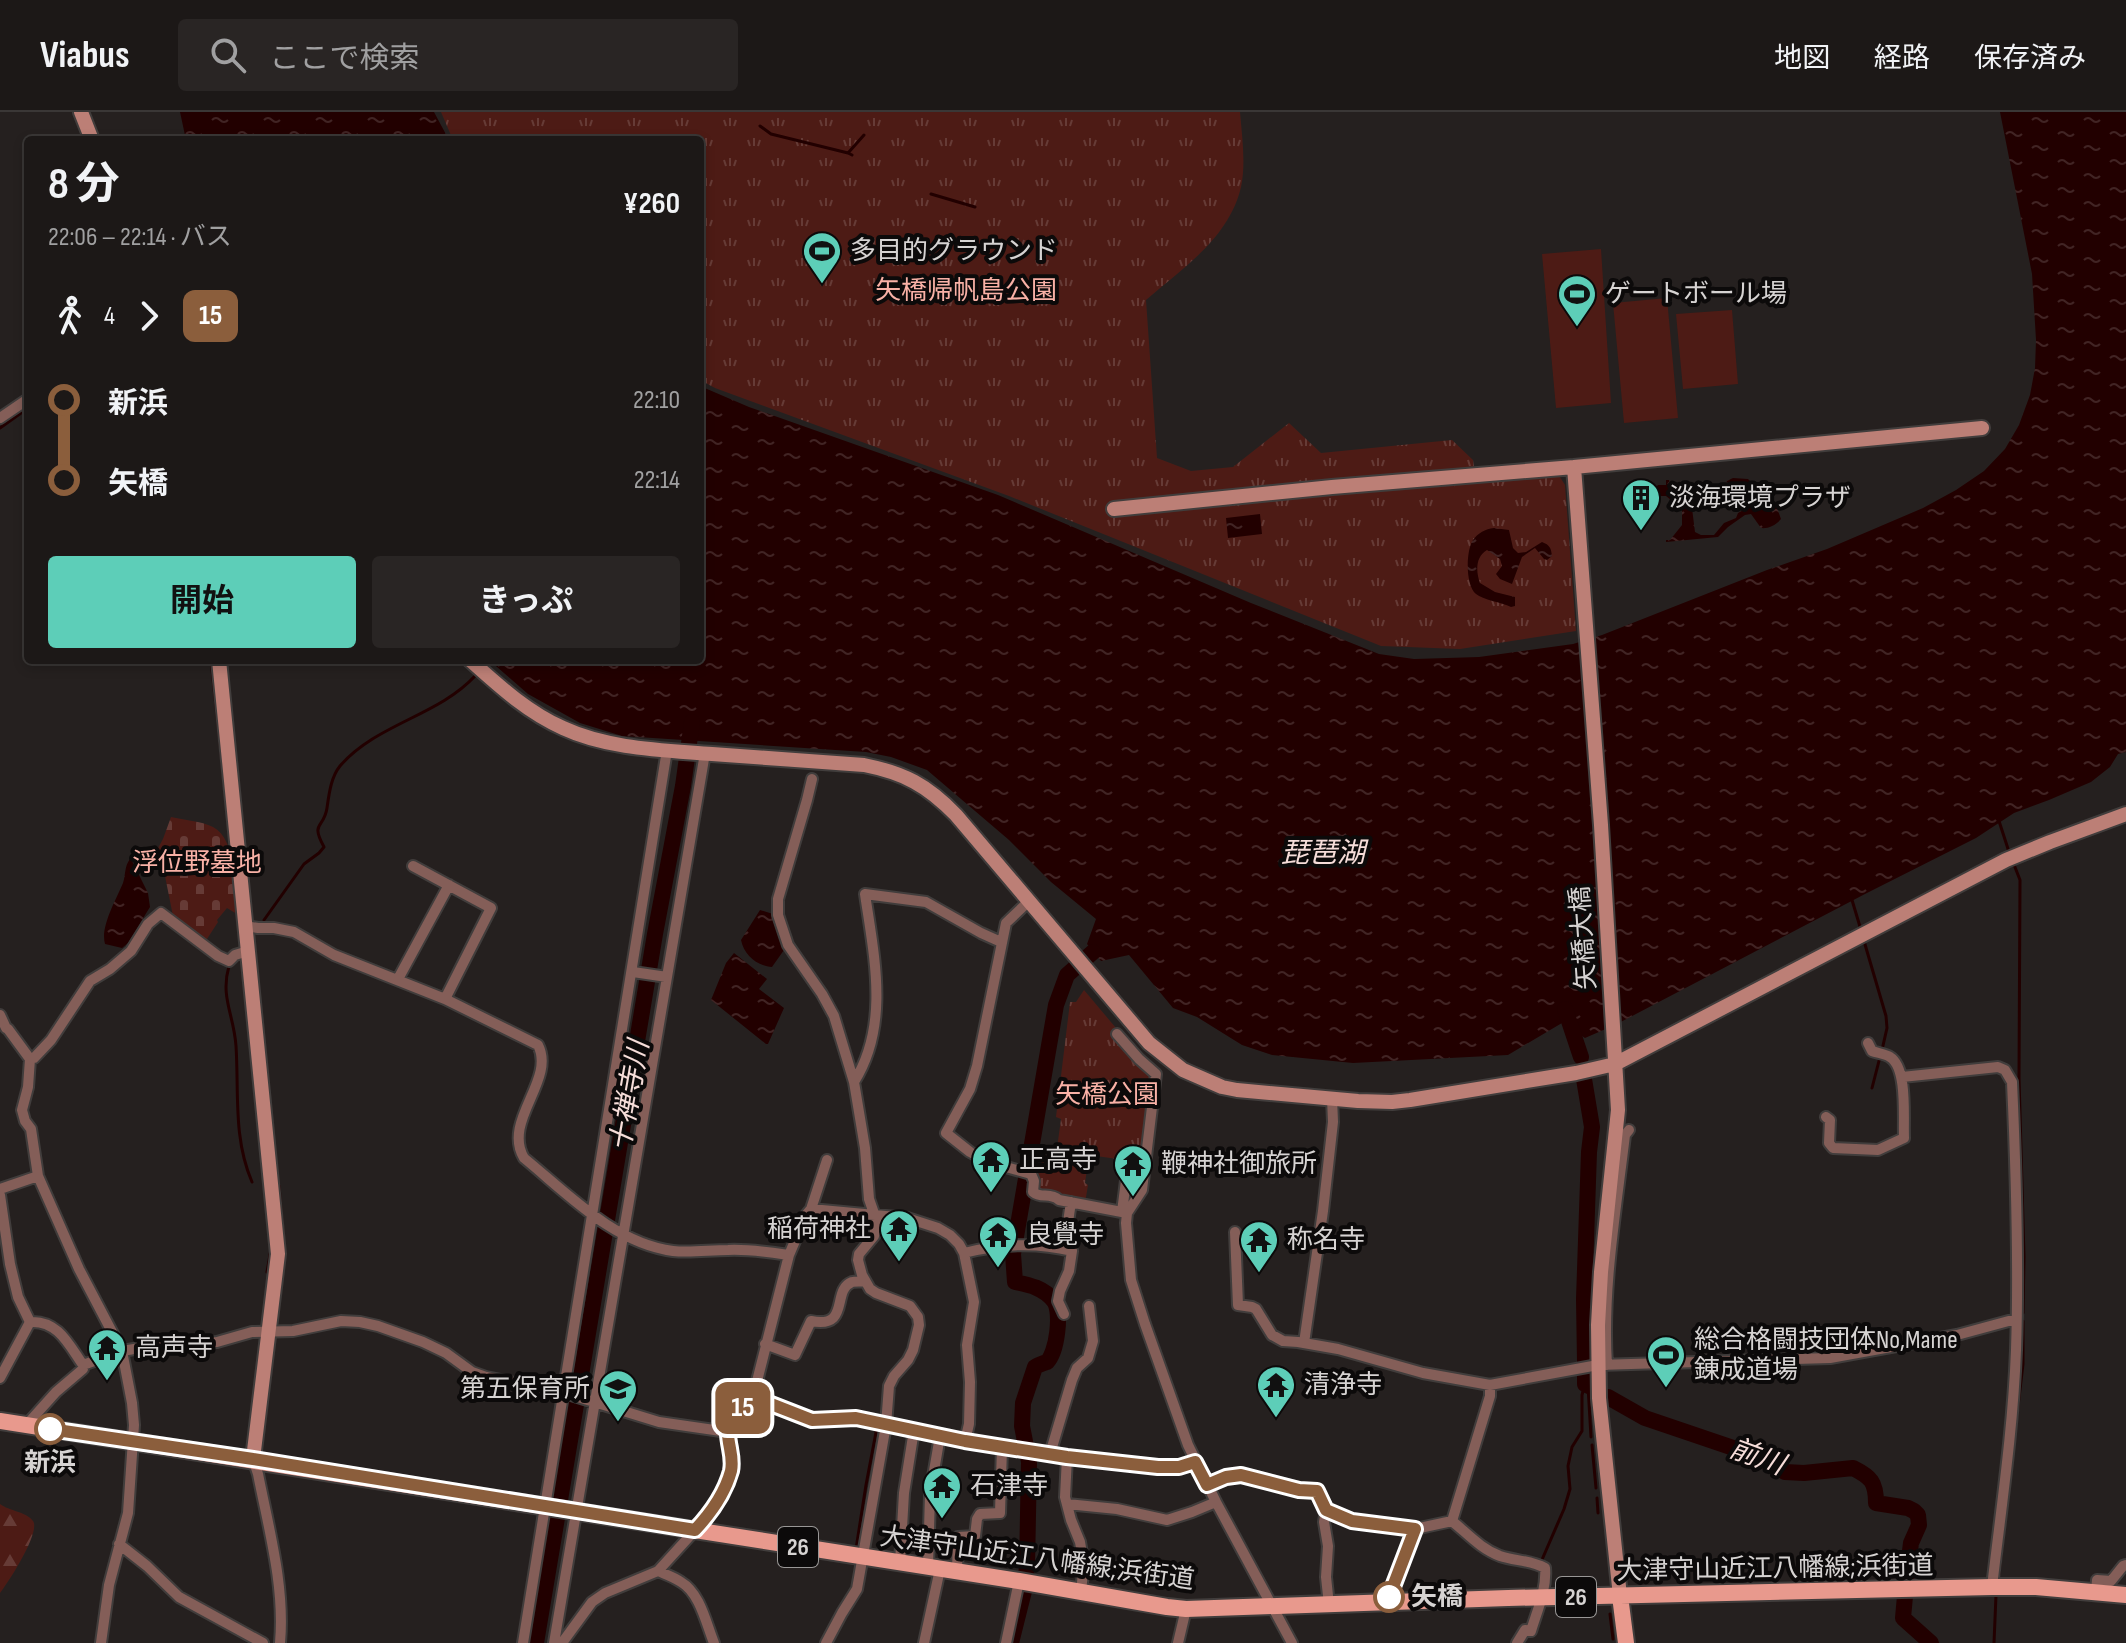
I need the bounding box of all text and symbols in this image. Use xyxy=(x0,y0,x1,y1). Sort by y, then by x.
search box xyxy=(178,19,738,91)
text: Viabus xyxy=(40,33,130,78)
icon: search xyxy=(206,33,250,77)
text: ここで検索 xyxy=(270,41,420,77)
text: 地図 xyxy=(1774,42,1830,75)
text: 経路 xyxy=(1874,42,1930,75)
text: 保存済み xyxy=(1974,42,2086,75)
text: 8 分 xyxy=(48,158,120,211)
text: ¥260 xyxy=(623,186,680,222)
text: 22:06 – 22:14 · バス xyxy=(48,222,232,253)
sports icon: 多目的グラウンド xyxy=(801,230,843,285)
place label: 多目的グラウンド xyxy=(850,236,1058,267)
sports icon: ゲートボール場 xyxy=(1556,273,1598,328)
park label: 矢橋帰帆島公園 xyxy=(875,276,1057,307)
place label: ゲートボール場 xyxy=(1605,279,1787,310)
icon: walk xyxy=(48,294,92,338)
icon: forward xyxy=(127,294,171,338)
text: 15 xyxy=(199,299,222,332)
text: 4 xyxy=(104,301,115,332)
text: 22:10 xyxy=(633,385,680,416)
text: 新浜 xyxy=(108,386,168,422)
text: 22:14 xyxy=(634,465,680,496)
text: 矢橋 xyxy=(108,466,168,502)
building icon: 淡海環境プラザ xyxy=(1620,477,1662,532)
place label: 淡海環境プラザ xyxy=(1669,483,1851,514)
button: 開始 xyxy=(48,556,356,648)
button: きっぷ xyxy=(372,556,680,648)
water label: 琵琶湖 xyxy=(1281,837,1369,870)
park label: 浮位野墓地 xyxy=(132,848,262,879)
street label: 矢橋大橋 xyxy=(1565,885,1603,991)
water label: 十禅寺川 xyxy=(604,1035,656,1154)
park label: 矢橋公園 xyxy=(1055,1080,1159,1111)
temple icon: 正高寺 xyxy=(970,1139,1012,1194)
temple icon: 鞭神社御旅所 xyxy=(1112,1143,1154,1198)
place label: 正高寺 xyxy=(1019,1145,1097,1176)
place label: 鞭神社御旅所 xyxy=(1161,1149,1317,1180)
temple icon: 稲荷神社 xyxy=(878,1208,920,1263)
place label: 稲荷神社 xyxy=(767,1214,871,1245)
temple icon: 良覺寺 xyxy=(977,1214,1019,1269)
temple icon: 称名寺 xyxy=(1238,1219,1280,1274)
place label: 良覺寺 xyxy=(1026,1220,1104,1251)
place label: 称名寺 xyxy=(1287,1225,1365,1256)
place label: 総合格闘技団体No,Mame 錬成道場 xyxy=(1694,1325,1958,1386)
temple icon: 高声寺 xyxy=(86,1327,128,1382)
place label: 高声寺 xyxy=(135,1333,213,1364)
sports icon: 総合格闘技団体No,Mame 錬成道場 xyxy=(1645,1334,1687,1389)
temple icon: 清浄寺 xyxy=(1255,1364,1297,1419)
school or university icon: 第五保育所 xyxy=(597,1368,639,1423)
place label: 清浄寺 xyxy=(1304,1370,1382,1401)
place label: 第五保育所 xyxy=(460,1374,590,1405)
line badge: 15 xyxy=(707,1382,779,1434)
text: 15 xyxy=(731,1391,755,1424)
marker: 新浜 xyxy=(35,1414,65,1444)
water label: 前川 xyxy=(1725,1432,1792,1483)
place label: 新浜 xyxy=(24,1448,76,1479)
temple icon: 石津寺 xyxy=(921,1465,963,1520)
place label: 石津寺 xyxy=(970,1471,1048,1502)
street label: 大津守山近江八幡線;浜街道 xyxy=(878,1522,1196,1596)
road number: 26 xyxy=(778,1527,818,1567)
street label: 大津守山近江八幡線;浜街道 xyxy=(1616,1551,1934,1587)
road number: 26 xyxy=(1556,1577,1596,1617)
marker: 矢橋 xyxy=(1374,1582,1404,1612)
place label: 矢橋 xyxy=(1411,1582,1463,1613)

